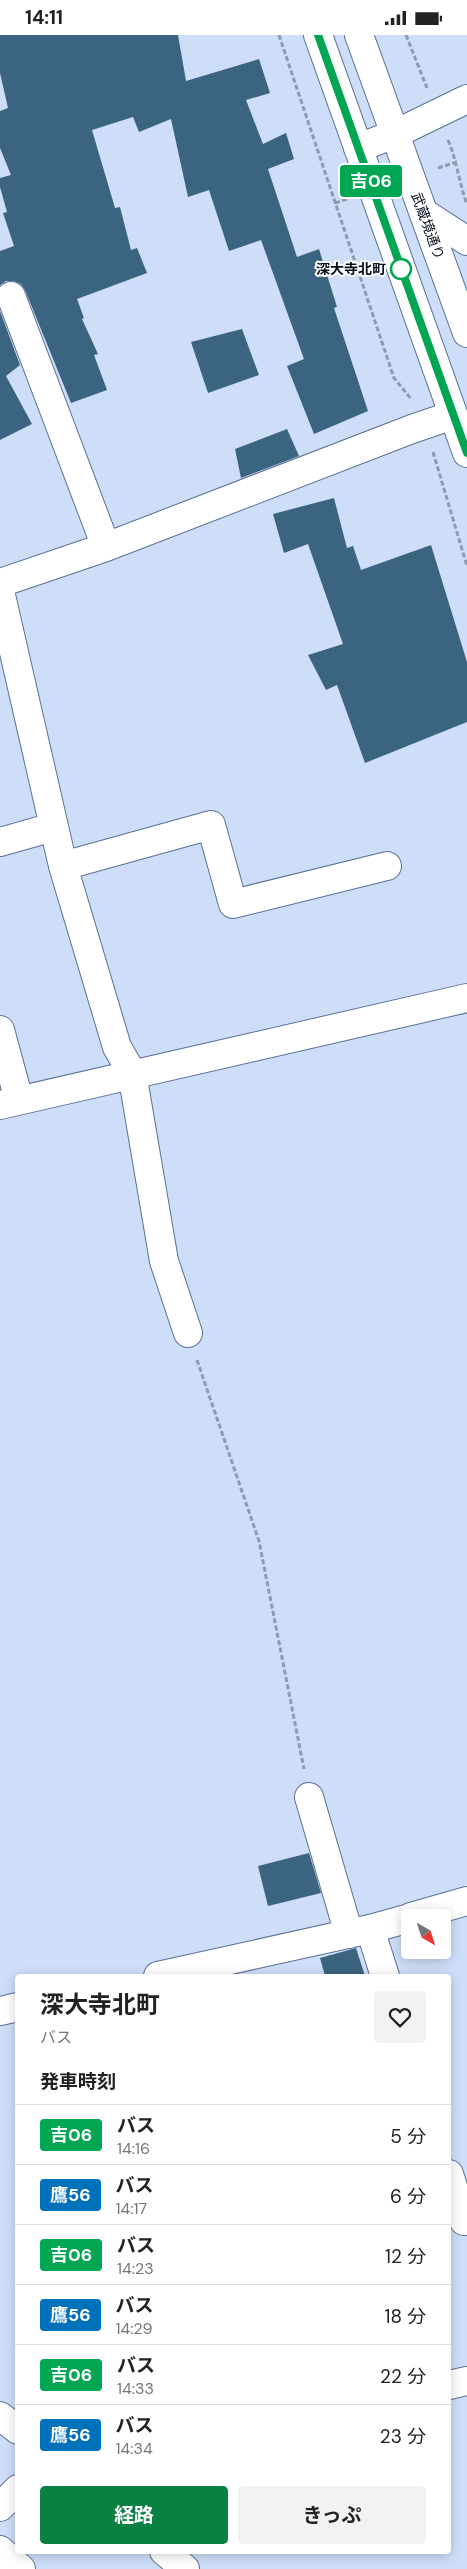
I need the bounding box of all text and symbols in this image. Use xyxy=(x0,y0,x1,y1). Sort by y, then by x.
text: 14:11 xyxy=(25,5,63,30)
line badge: 吉06 xyxy=(342,165,400,197)
text: 吉06 xyxy=(350,169,392,193)
street label: 武蔵境通り xyxy=(408,190,448,262)
marker: 深大寺北町 xyxy=(390,258,412,280)
place label: 深大寺北町 xyxy=(316,260,386,278)
north arrow xyxy=(401,1909,451,1959)
map controls xyxy=(401,1909,451,1959)
text: 深大寺北町 xyxy=(40,1989,160,2020)
button: heart xyxy=(374,1991,426,2043)
text: バス xyxy=(40,2027,72,2048)
text: 発車時刻 xyxy=(40,2069,116,2094)
text: バス xyxy=(117,2113,155,2138)
text: 吉06 xyxy=(50,2123,92,2147)
text: 5 分 xyxy=(390,2124,426,2149)
text: 14:16 xyxy=(117,2138,150,2159)
text: バス xyxy=(116,2173,154,2198)
text: 鷹56 xyxy=(50,2183,91,2207)
text: 6 分 xyxy=(390,2184,426,2209)
text: 14:17 xyxy=(116,2198,147,2219)
text: バス xyxy=(117,2233,155,2258)
text: 吉06 xyxy=(50,2243,92,2267)
text: 12 分 xyxy=(385,2244,426,2269)
text: 14:23 xyxy=(117,2258,154,2279)
text: バス xyxy=(116,2293,154,2318)
text: 鷹56 xyxy=(50,2303,91,2327)
text: 18 分 xyxy=(384,2304,426,2329)
text: 14:29 xyxy=(116,2318,153,2339)
text: バス xyxy=(117,2353,155,2378)
text: 吉06 xyxy=(50,2363,92,2387)
text: 22 分 xyxy=(380,2364,426,2389)
text: 14:33 xyxy=(117,2378,154,2399)
text: バス xyxy=(116,2413,154,2438)
text: 鷹56 xyxy=(50,2423,91,2447)
text: 23 分 xyxy=(380,2424,426,2449)
text: 14:34 xyxy=(116,2438,153,2459)
button: 経路 xyxy=(40,2486,228,2544)
button: きっぷ xyxy=(238,2486,426,2544)

